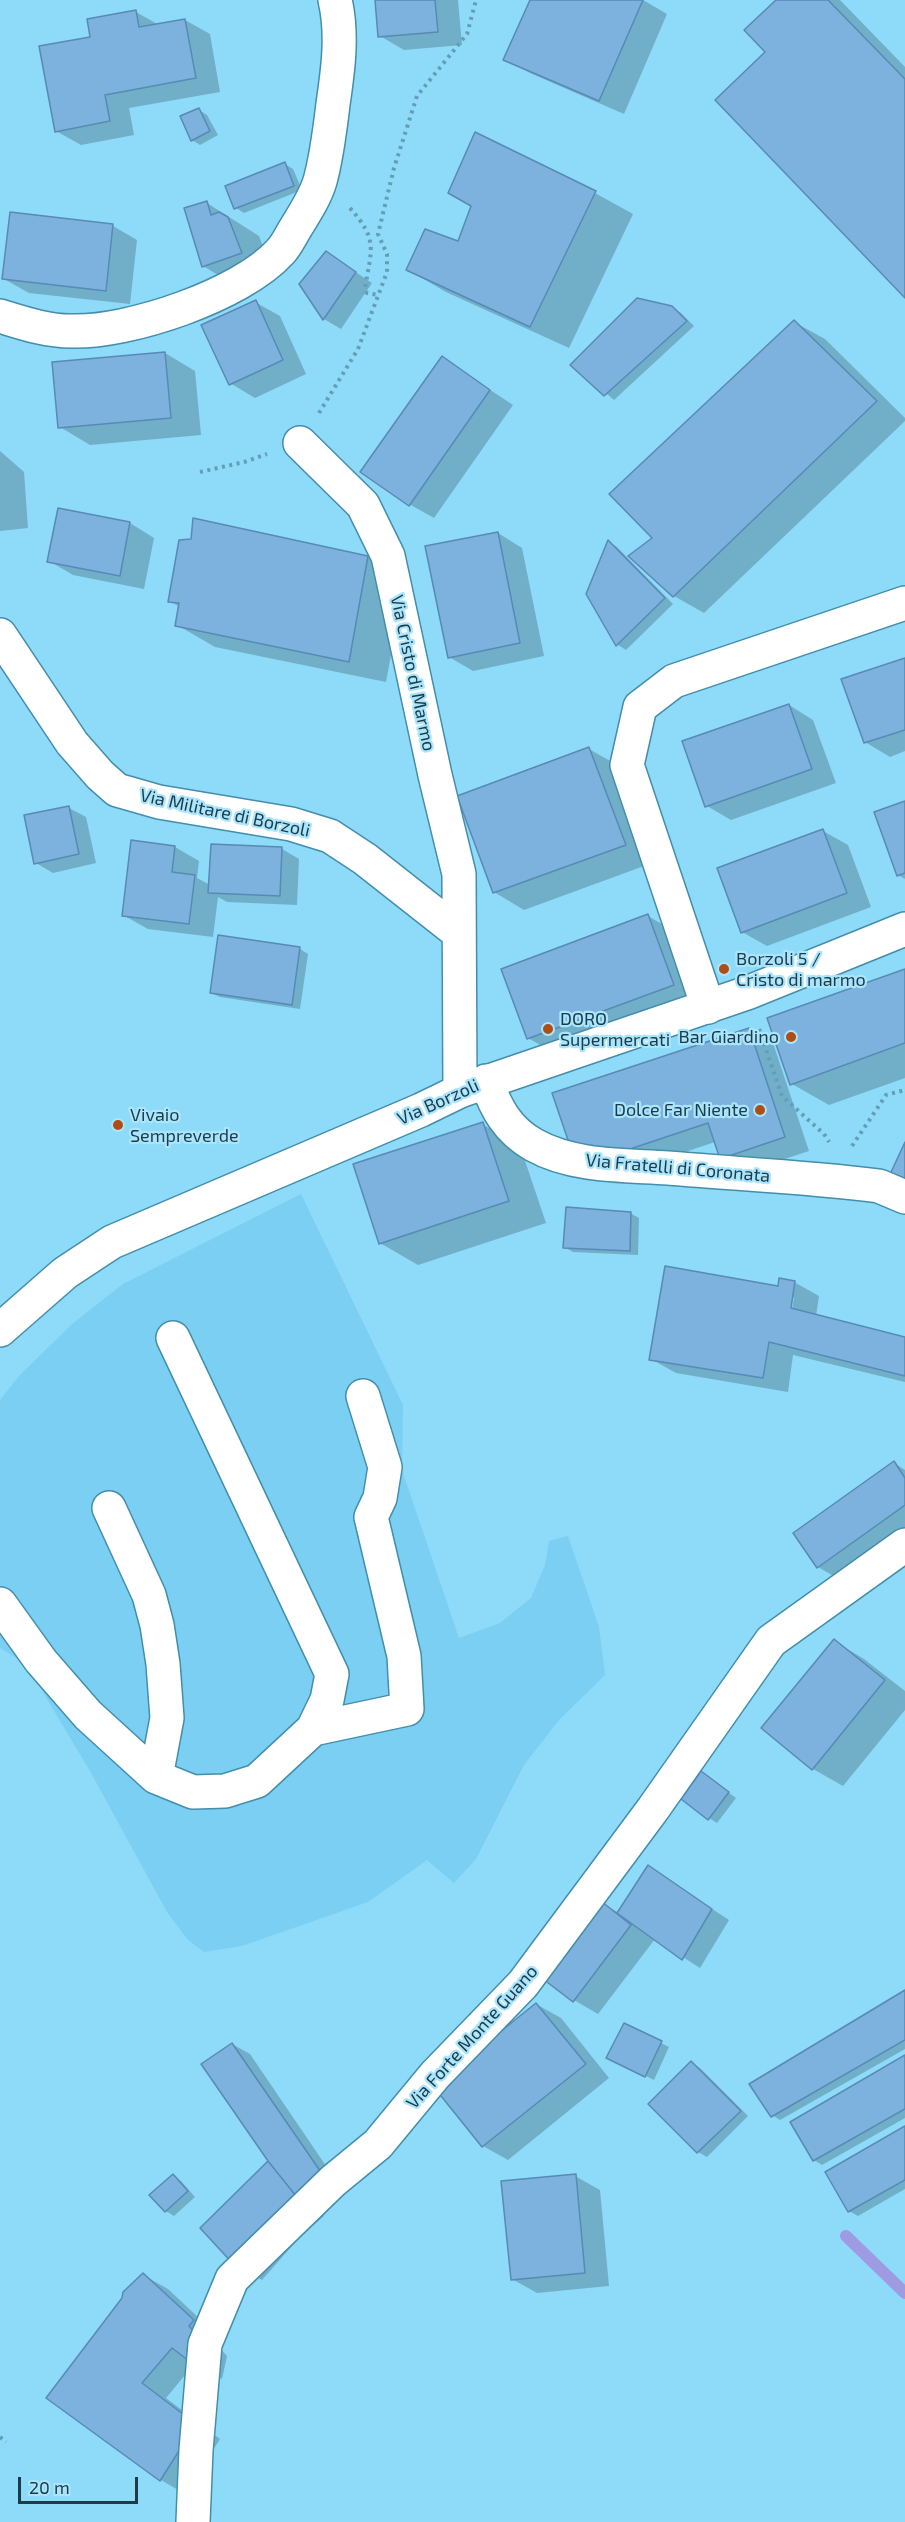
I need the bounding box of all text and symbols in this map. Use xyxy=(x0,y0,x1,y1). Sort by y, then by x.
street label: Via Cristo di Marmo xyxy=(386,593,440,753)
street label: Via Militare di Borzoli xyxy=(138,784,312,842)
place label: Borzoli 5 / Cristo di marmo xyxy=(736,948,866,990)
marker: Borzoli 5 / Cristo di marmo xyxy=(717,962,731,976)
place label: DORO Supermercati xyxy=(560,1008,670,1050)
marker: DORO Supermercati xyxy=(541,1022,555,1036)
place label: Bar Giardino xyxy=(679,1026,779,1048)
marker: Bar Giardino xyxy=(784,1030,798,1044)
street label: Via Borzoli xyxy=(394,1074,482,1130)
place label: Dolce Far Niente xyxy=(614,1099,748,1121)
marker: Dolce Far Niente xyxy=(753,1103,767,1117)
place label: Vivaio Sempreverde xyxy=(130,1104,239,1146)
marker: Vivaio Sempreverde xyxy=(111,1118,125,1132)
street label: Via Fratelli di Coronata xyxy=(585,1149,771,1187)
street label: Via Forte Monte Guano xyxy=(402,1961,542,2113)
scale bar xyxy=(21,2465,141,2503)
text: 20 m xyxy=(29,2476,70,2498)

